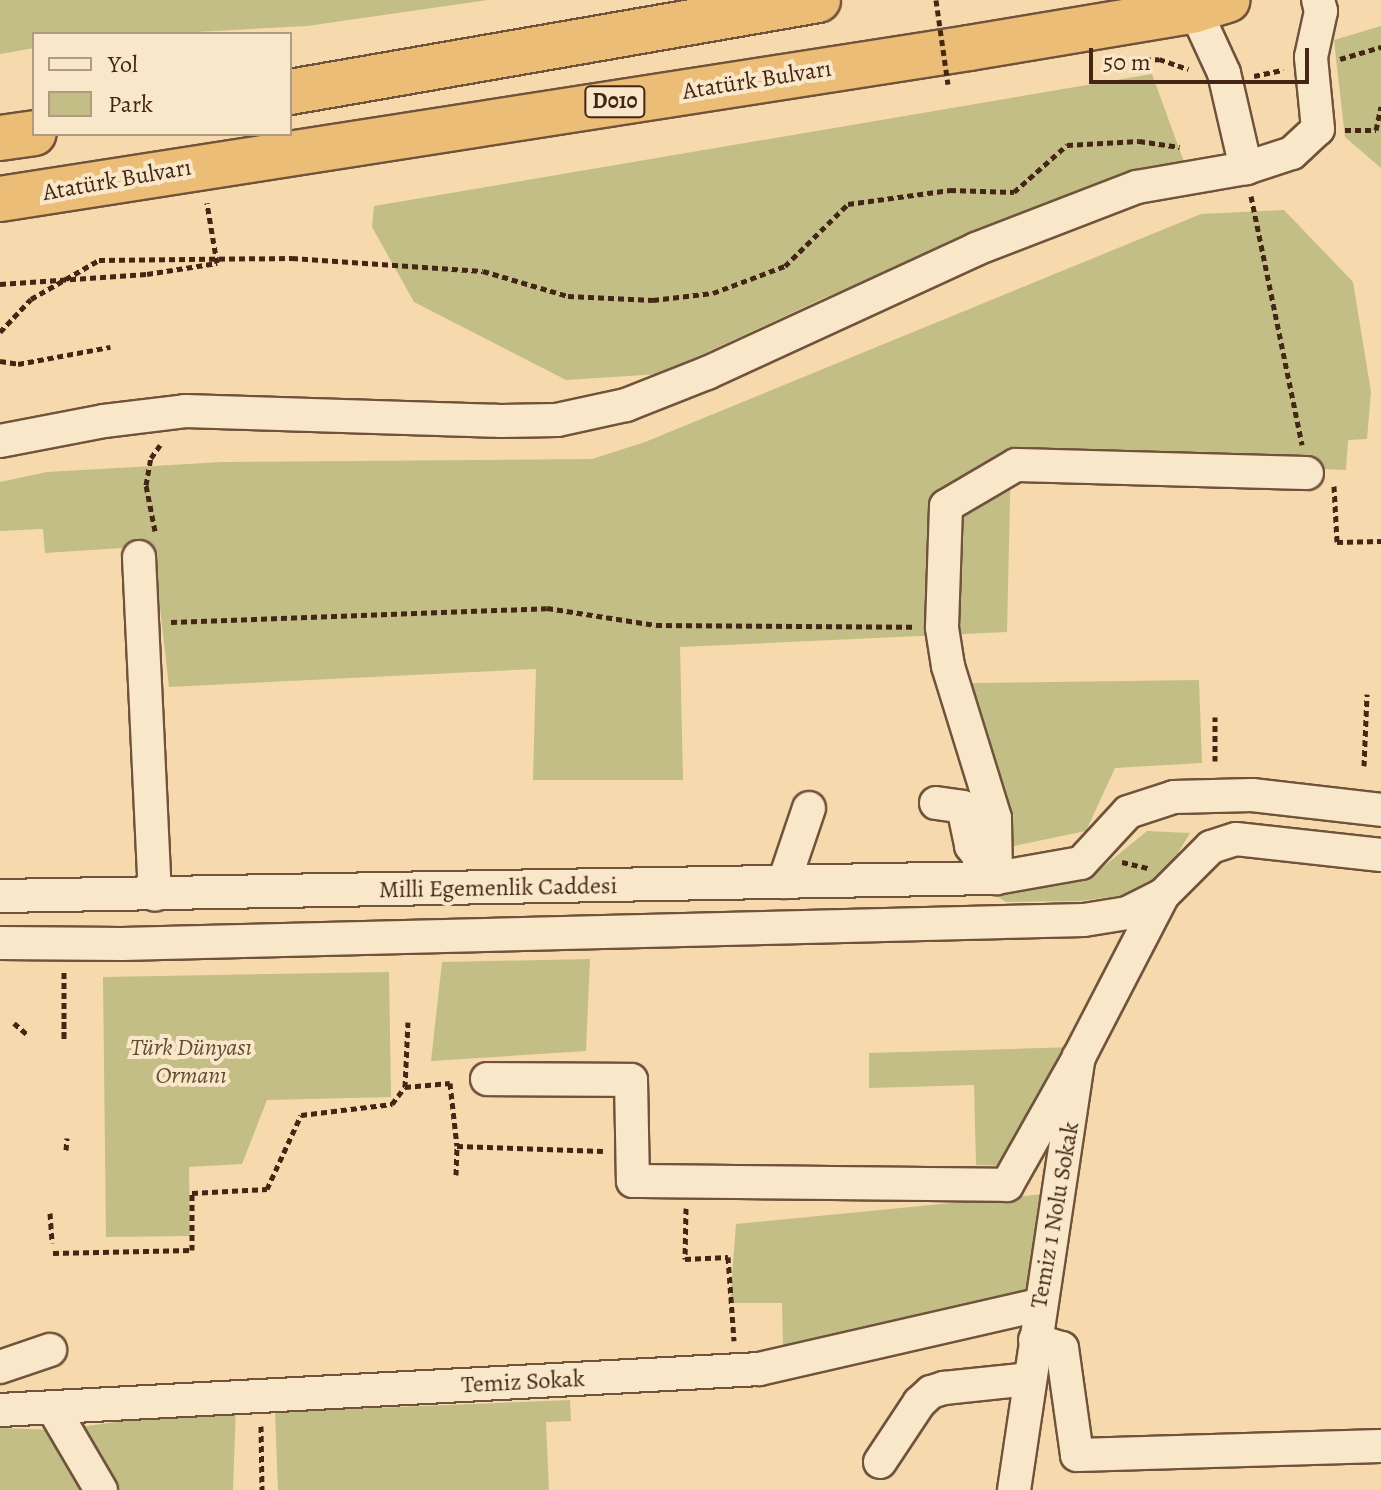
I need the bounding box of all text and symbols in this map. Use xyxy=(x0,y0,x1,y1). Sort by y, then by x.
legend xyxy=(32,32,292,136)
scale bar xyxy=(1093,32,1313,82)
text: 50 m xyxy=(1103,46,1151,78)
text: Yol xyxy=(108,48,138,80)
street label: Atatürk Bulvarı xyxy=(680,54,834,106)
road number: D010 xyxy=(583,84,647,120)
text: Park xyxy=(108,88,153,120)
street label: Atatürk Bulvarı xyxy=(40,153,194,207)
street label: Milli Egemenlik Caddesi xyxy=(379,872,617,904)
park label: Türk Dünyası Ormanı xyxy=(130,1034,252,1090)
street label: Temiz 1 Nolu Sokak xyxy=(1024,1119,1086,1311)
street label: Temiz Sokak xyxy=(460,1364,586,1400)

